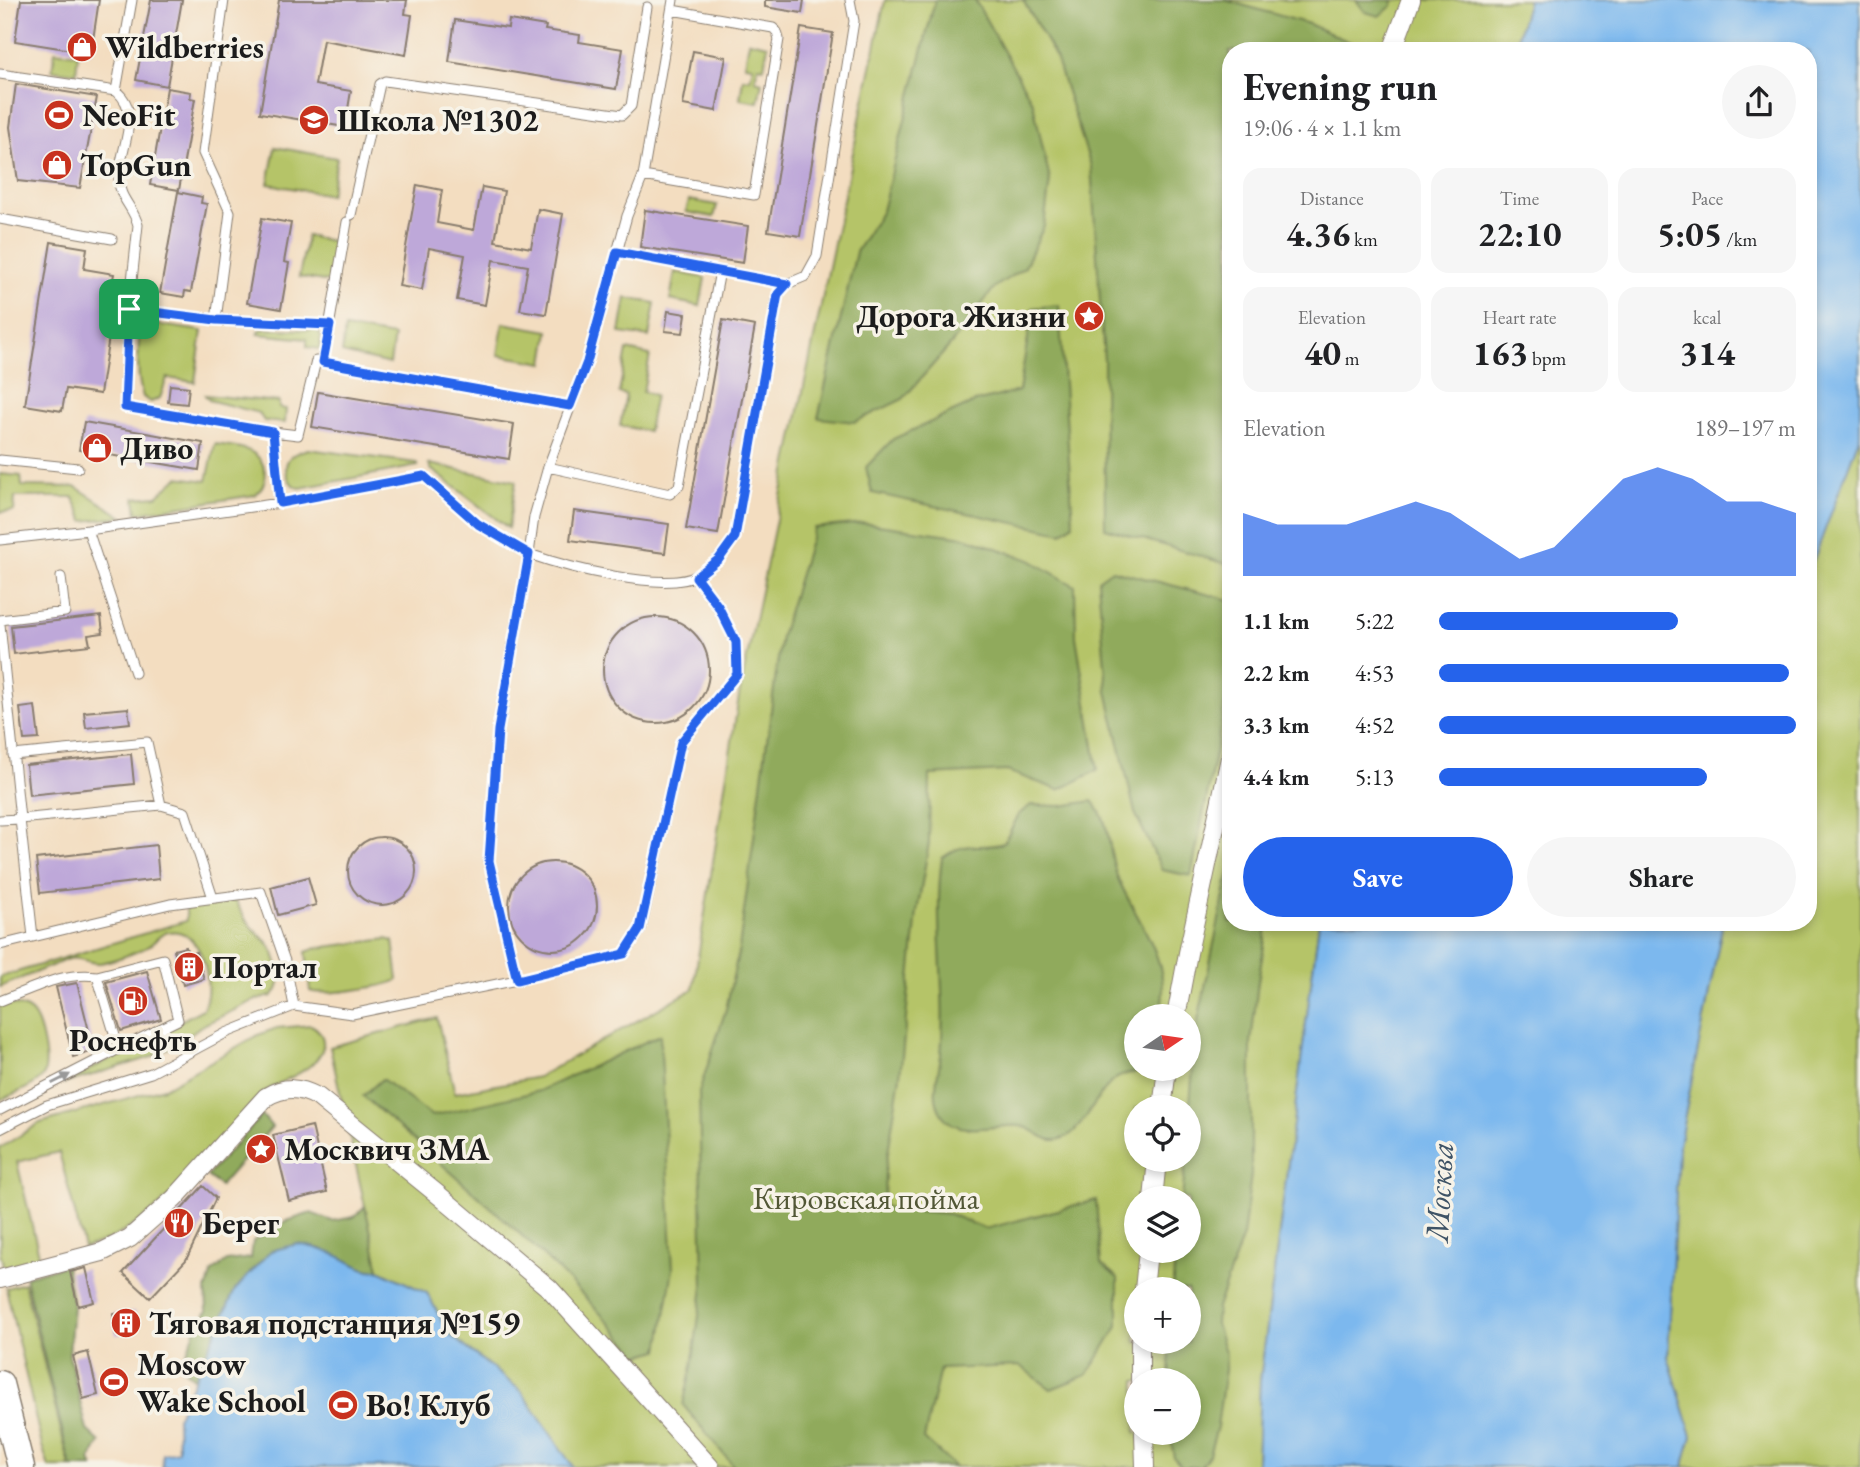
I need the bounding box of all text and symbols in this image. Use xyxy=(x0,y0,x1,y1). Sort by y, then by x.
place label: Wildberries xyxy=(105,26,264,68)
shop icon: Wildberries xyxy=(65,30,99,64)
text: Evening run xyxy=(1243,62,1438,111)
button: share xyxy=(1722,65,1796,139)
place label: NeoFit xyxy=(82,94,175,136)
sports icon: NeoFit xyxy=(42,98,76,132)
place label: Школа №1302 xyxy=(337,99,539,141)
school or university icon: Школа №1302 xyxy=(297,103,331,137)
text: 19:06 · 4 × 1.1 km xyxy=(1243,113,1401,143)
place label: TopGun xyxy=(80,144,192,186)
shop icon: TopGun xyxy=(40,148,74,182)
text: Distance xyxy=(1300,186,1364,211)
text: Time xyxy=(1500,186,1539,211)
text: Pace xyxy=(1691,186,1723,211)
text: 4.36 xyxy=(1286,211,1350,256)
text: 22:10 xyxy=(1478,211,1561,256)
text: 5:05 xyxy=(1657,211,1722,256)
text: km xyxy=(1350,227,1378,252)
text: /km xyxy=(1722,227,1757,252)
pin xyxy=(99,279,159,339)
icon: arrive xyxy=(110,290,148,328)
place label: Дорога Жизни xyxy=(856,295,1066,337)
place icon: Дорога Жизни xyxy=(1072,299,1106,333)
text: Elevation xyxy=(1298,305,1366,330)
text: Heart rate xyxy=(1483,305,1556,330)
text: kcal xyxy=(1693,305,1721,330)
text: 40 xyxy=(1304,330,1341,375)
text: 163 xyxy=(1473,330,1528,375)
text: 314 xyxy=(1679,330,1735,375)
text: m xyxy=(1341,346,1360,371)
text: bpm xyxy=(1528,346,1566,371)
text: Elevation xyxy=(1243,413,1326,443)
text: 189–197 m xyxy=(1695,413,1796,443)
place label: Диво xyxy=(120,427,193,469)
shop icon: Диво xyxy=(80,431,114,465)
text: 1.1 km xyxy=(1243,606,1310,636)
text: 5:22 xyxy=(1355,606,1394,636)
text: 2.2 km xyxy=(1243,658,1310,688)
text: 4:53 xyxy=(1355,658,1394,688)
text: 3.3 km xyxy=(1243,710,1310,740)
text: 4:52 xyxy=(1355,710,1394,740)
text: 4.4 km xyxy=(1243,762,1310,792)
text: 5:13 xyxy=(1355,762,1394,792)
button: Save xyxy=(1243,837,1513,917)
button: Share xyxy=(1527,837,1796,917)
place label: Портал xyxy=(212,946,317,988)
building icon: Портал xyxy=(172,950,206,984)
fuel station icon: Роснефть xyxy=(116,984,150,1018)
north arrow xyxy=(1124,1004,1200,1082)
map controls xyxy=(1124,1004,1201,1445)
place label: Роснефть xyxy=(69,1019,197,1061)
one-way arrow xyxy=(51,1074,71,1085)
button: locate xyxy=(1124,1095,1201,1172)
place label: Москвич ЗМА xyxy=(284,1128,490,1170)
place icon: Москвич ЗМА xyxy=(244,1132,278,1166)
water label: Москва xyxy=(1415,1141,1463,1245)
park label: Кировская пойма xyxy=(753,1177,979,1219)
button: layers xyxy=(1124,1186,1201,1263)
place label: Берег xyxy=(202,1202,280,1244)
restaurant icon: Берег xyxy=(162,1206,196,1240)
button: + xyxy=(1124,1277,1201,1354)
place label: Тяговая подстанция №159 xyxy=(149,1302,520,1344)
building icon: Тяговая подстанция №159 xyxy=(109,1306,143,1340)
place label: Moscow Wake School xyxy=(137,1343,306,1422)
sports icon: Moscow Wake School xyxy=(97,1365,131,1399)
button: − xyxy=(1124,1368,1201,1445)
place label: Во! Клуб xyxy=(366,1384,491,1426)
sports icon: Во! Клуб xyxy=(326,1388,360,1422)

